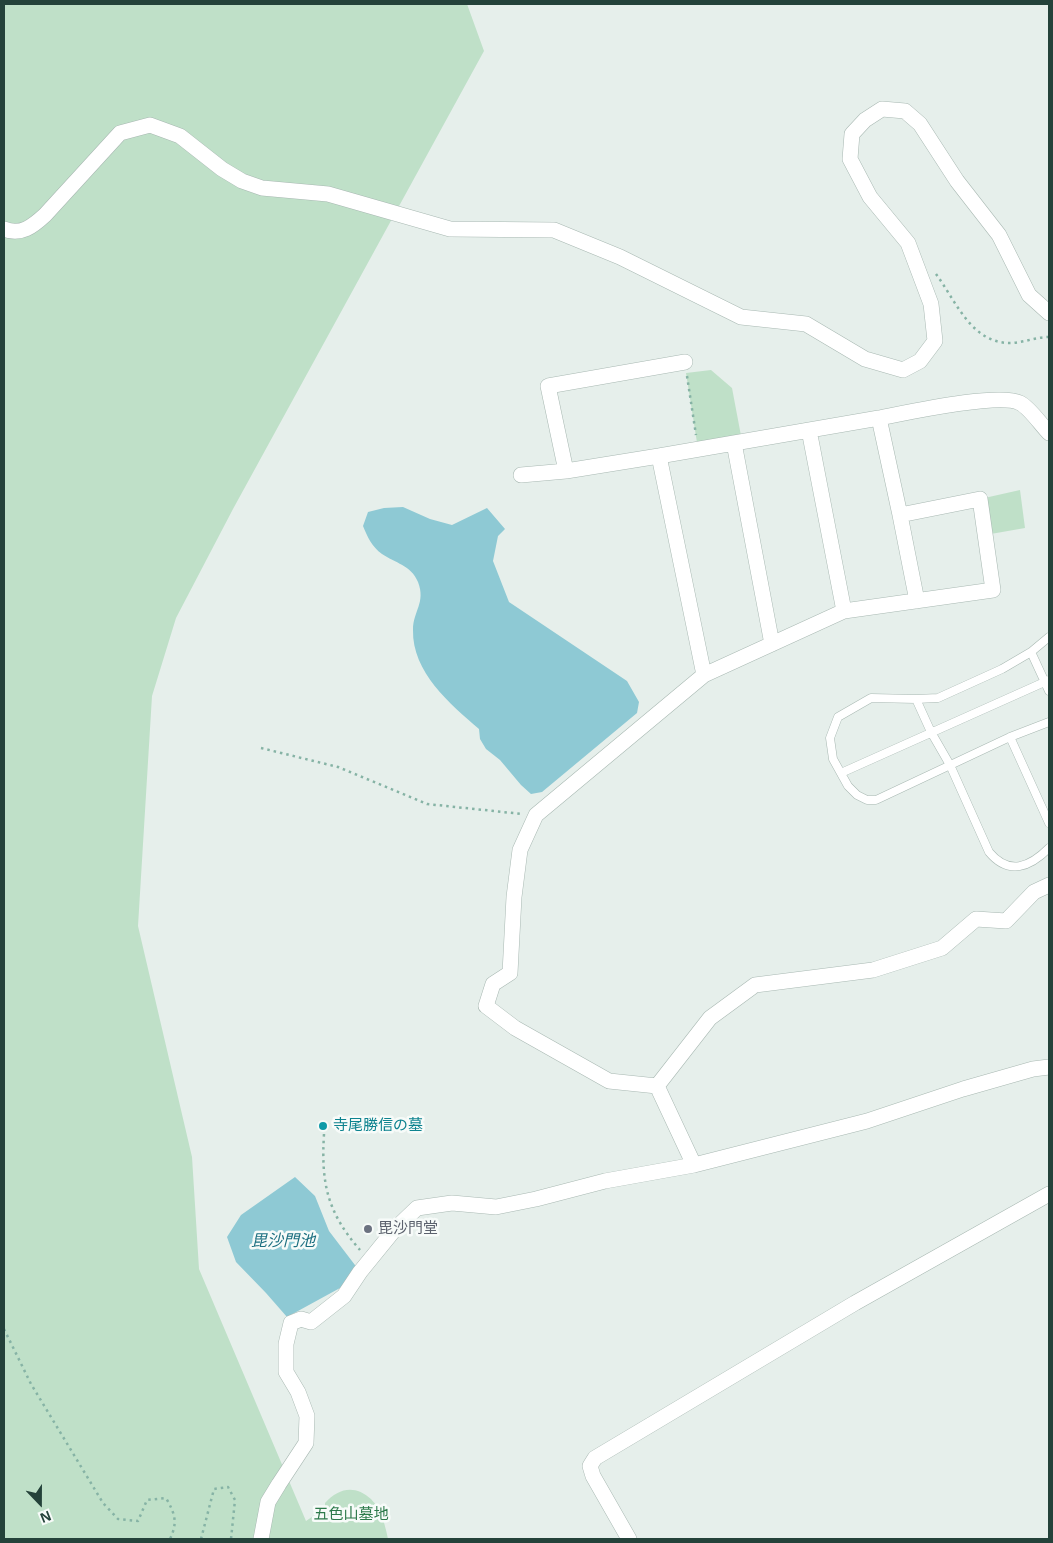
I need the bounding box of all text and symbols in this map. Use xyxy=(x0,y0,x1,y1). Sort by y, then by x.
place label: 寺尾勝信の墓 xyxy=(333,1117,423,1135)
marker: 寺尾勝信の墓 xyxy=(317,1120,329,1132)
place label: 毘沙門堂 xyxy=(378,1220,438,1238)
marker: 毘沙門堂 xyxy=(362,1223,374,1235)
water label: 毘沙門池 xyxy=(251,1232,315,1252)
north arrow xyxy=(15,1478,65,1528)
park label: 五色山墓地 xyxy=(314,1506,388,1524)
text: N xyxy=(38,1508,53,1526)

